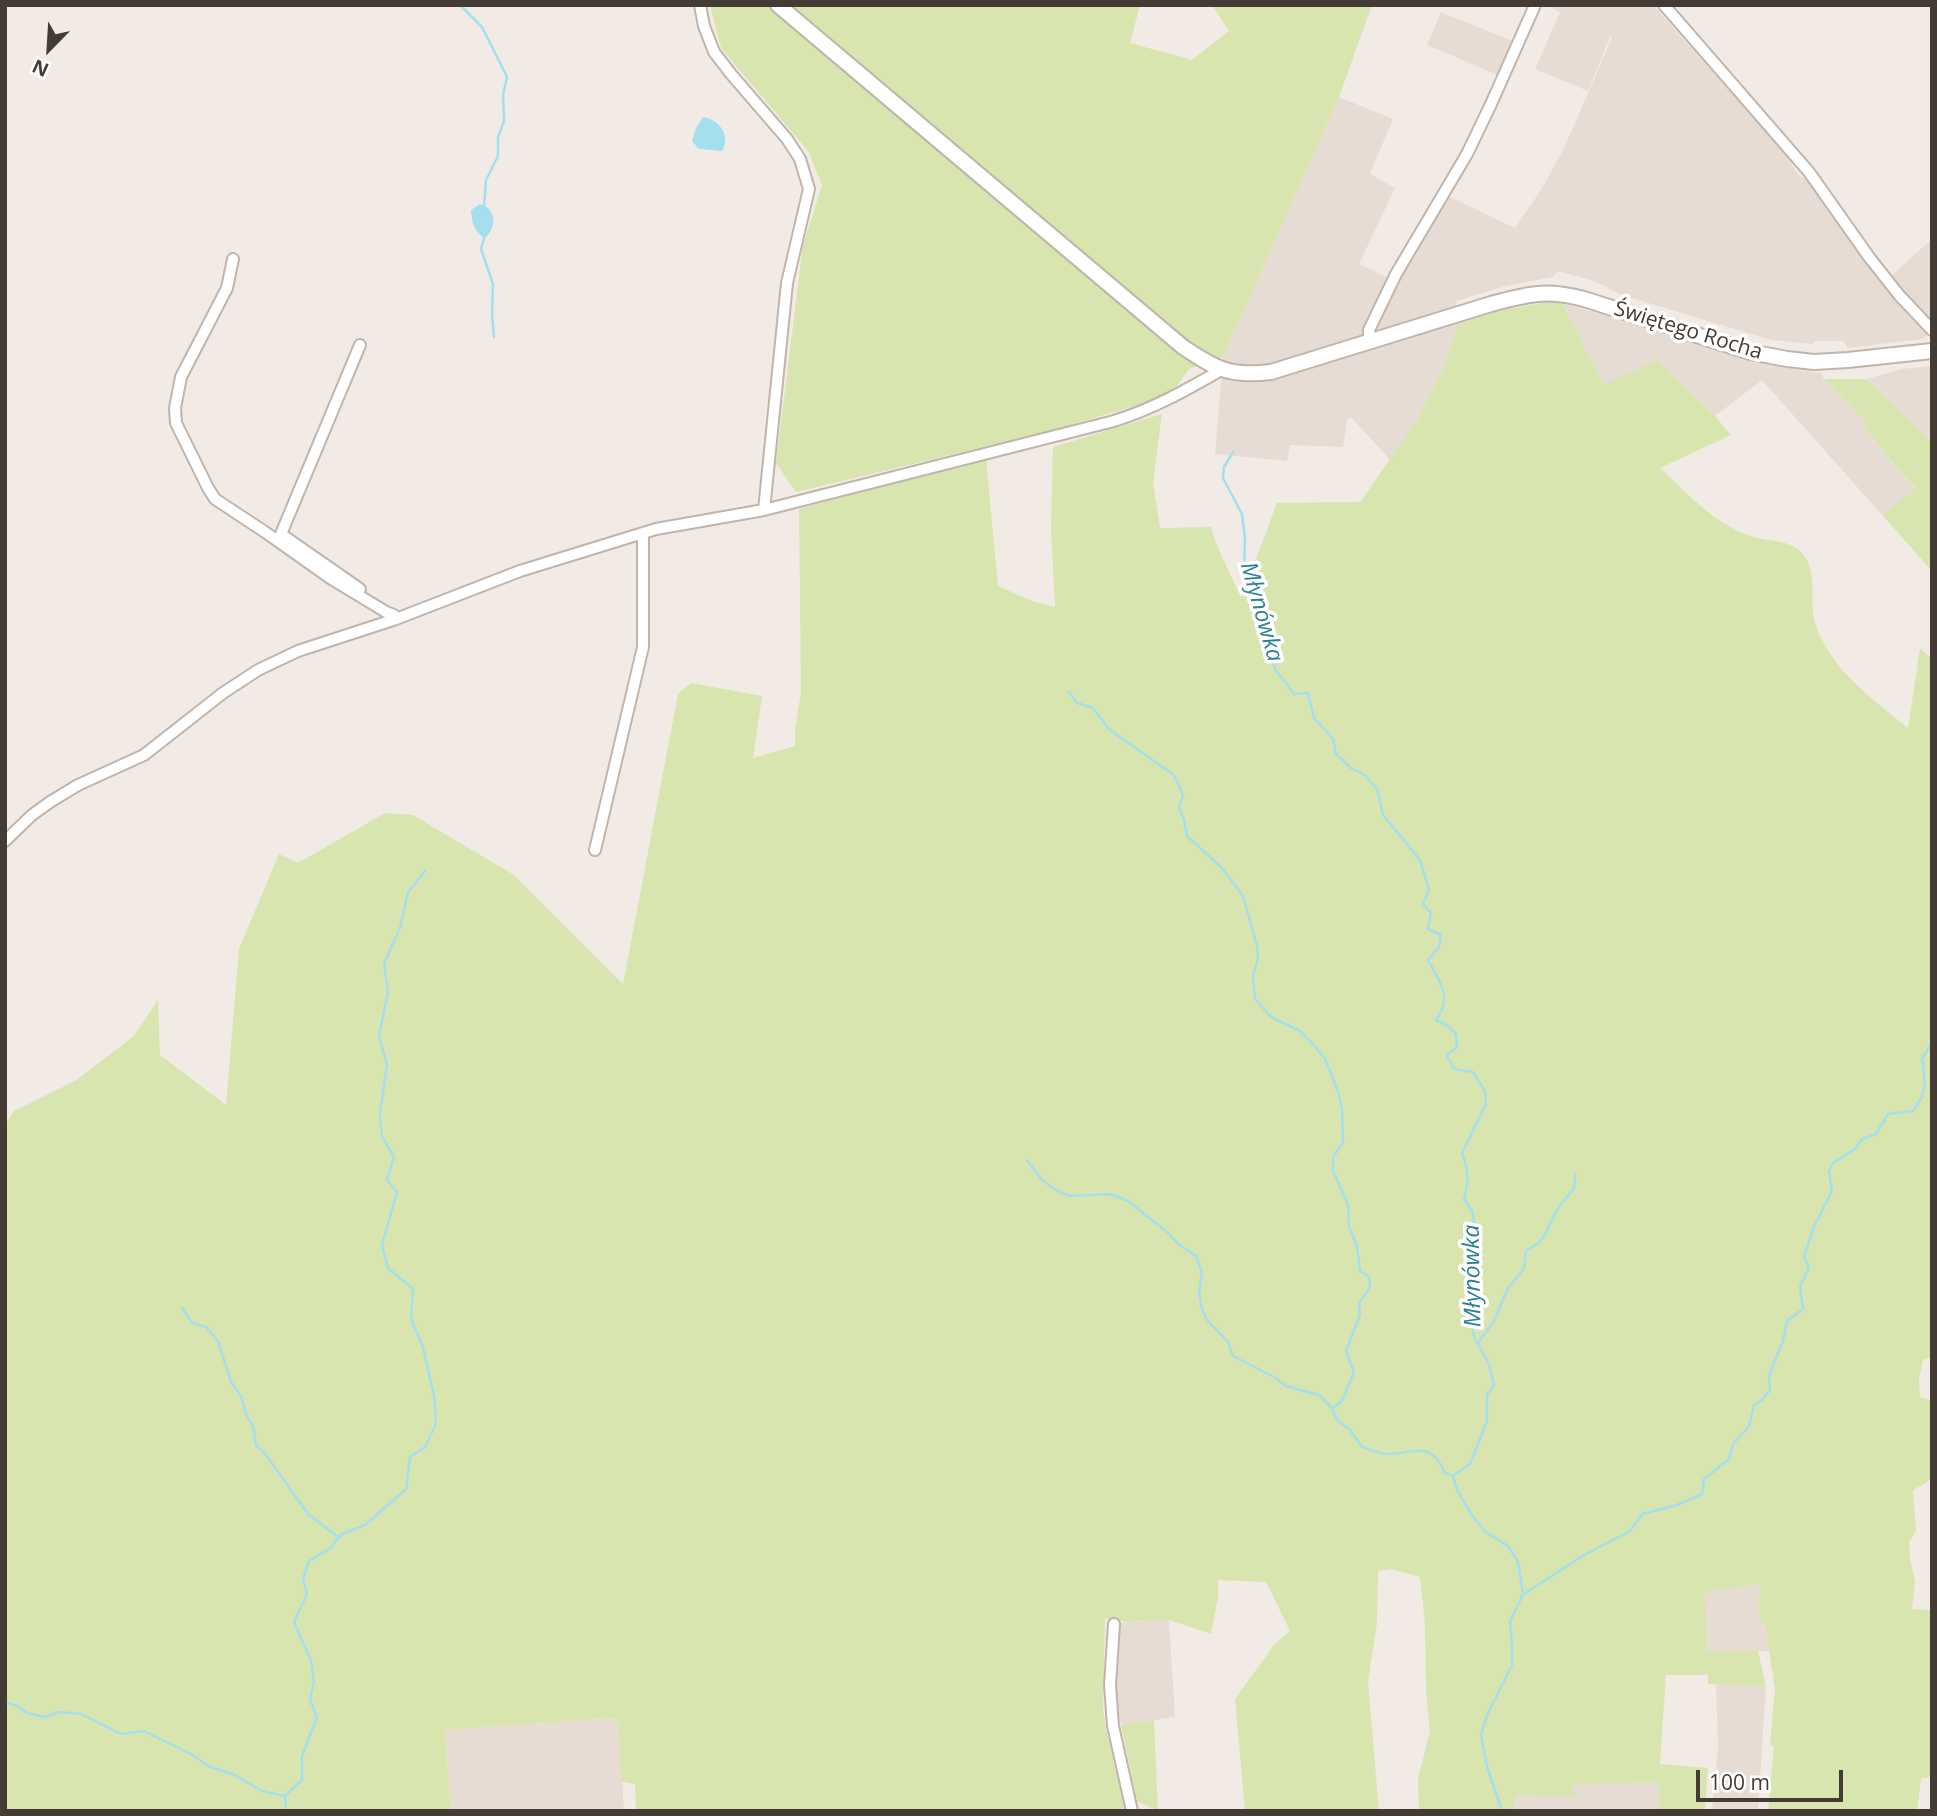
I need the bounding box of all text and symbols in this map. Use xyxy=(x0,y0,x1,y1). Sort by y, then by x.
north arrow xyxy=(14,14,84,84)
text: N xyxy=(28,53,53,83)
street label: Świętego Rocha xyxy=(1611,296,1765,366)
water label: Młynówka xyxy=(1234,559,1288,665)
water label: Młynówka xyxy=(1458,1224,1488,1328)
scale bar xyxy=(1699,1756,1846,1800)
text: 100 m xyxy=(1709,1768,1770,1796)

